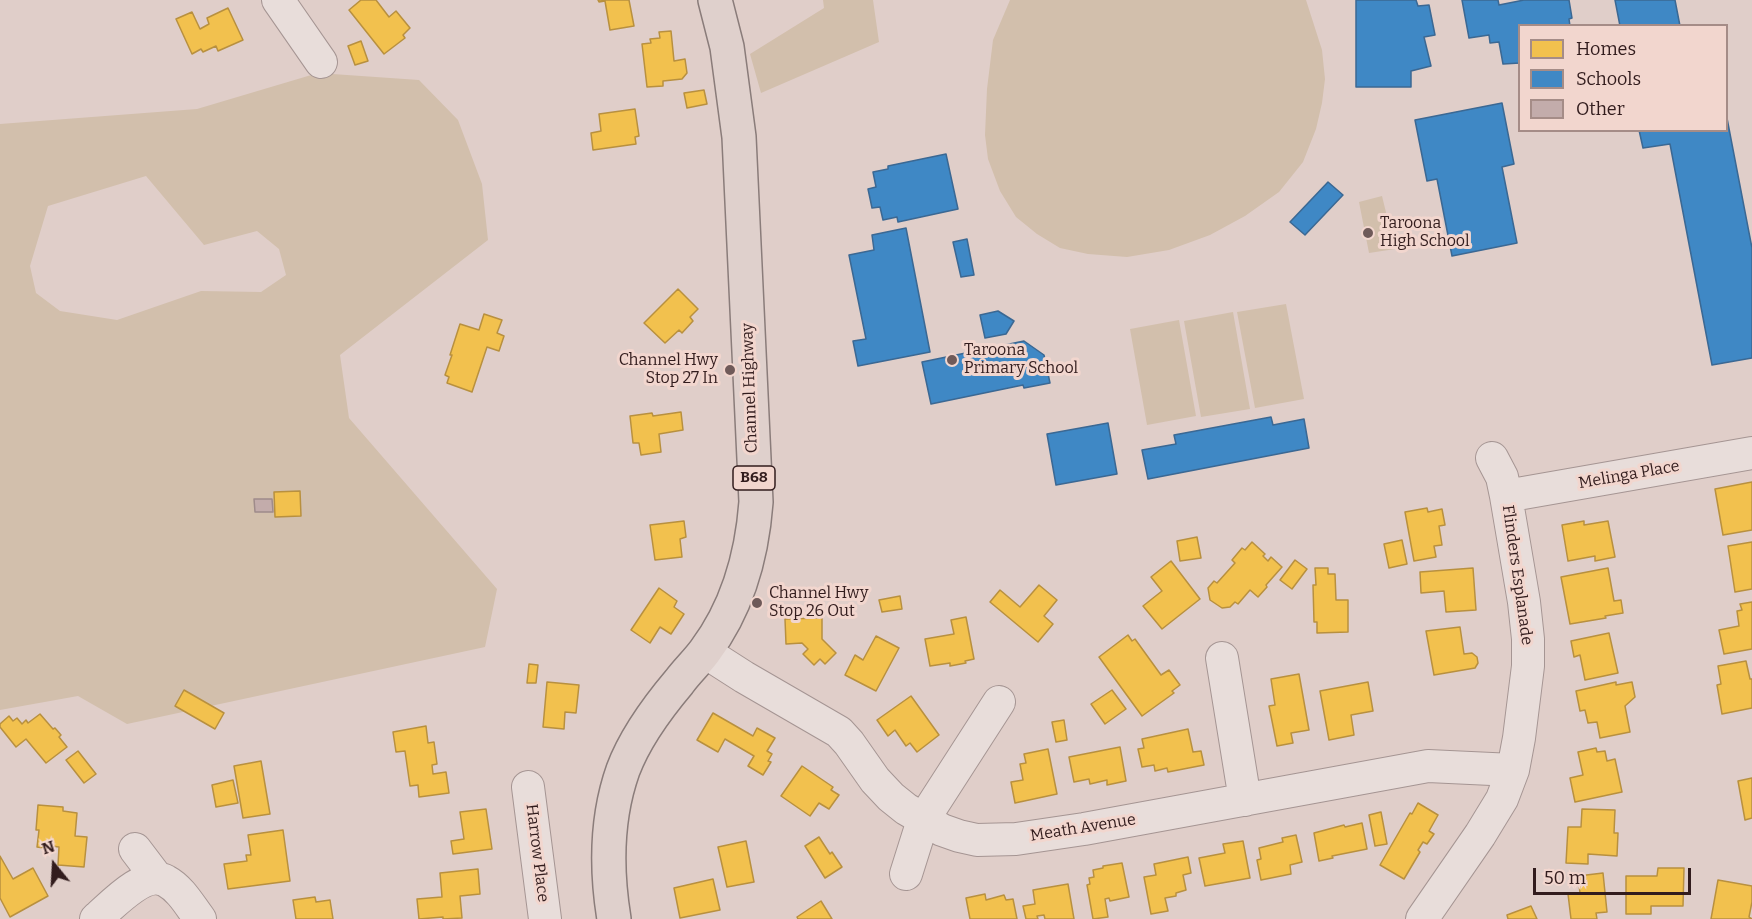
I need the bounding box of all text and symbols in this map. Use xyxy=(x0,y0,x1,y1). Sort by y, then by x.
legend xyxy=(1518,24,1728,132)
text: Homes xyxy=(1576,38,1636,60)
text: Schools xyxy=(1576,68,1641,90)
text: Other xyxy=(1576,98,1625,120)
place label: Taroona High School xyxy=(1380,214,1470,252)
marker: Taroona High School xyxy=(1361,226,1375,240)
street label: Channel Highway xyxy=(738,323,762,453)
place label: Taroona Primary School xyxy=(964,341,1078,379)
place label: Channel Hwy Stop 27 In xyxy=(619,351,718,389)
marker: Taroona Primary School xyxy=(945,353,959,367)
marker: Channel Hwy Stop 27 In xyxy=(723,363,737,377)
street label: Melinga Place xyxy=(1577,457,1681,493)
road number: B68 xyxy=(733,466,775,490)
street label: Flinders Esplanade xyxy=(1498,504,1536,646)
place label: Channel Hwy Stop 26 Out xyxy=(769,584,868,622)
marker: Channel Hwy Stop 26 Out xyxy=(750,596,764,610)
street label: Harrow Place xyxy=(521,803,553,903)
street label: Meath Avenue xyxy=(1029,810,1137,846)
north arrow xyxy=(24,835,84,895)
text: N xyxy=(39,836,57,858)
scale bar xyxy=(1536,856,1694,894)
text: 50 m xyxy=(1544,867,1586,889)

